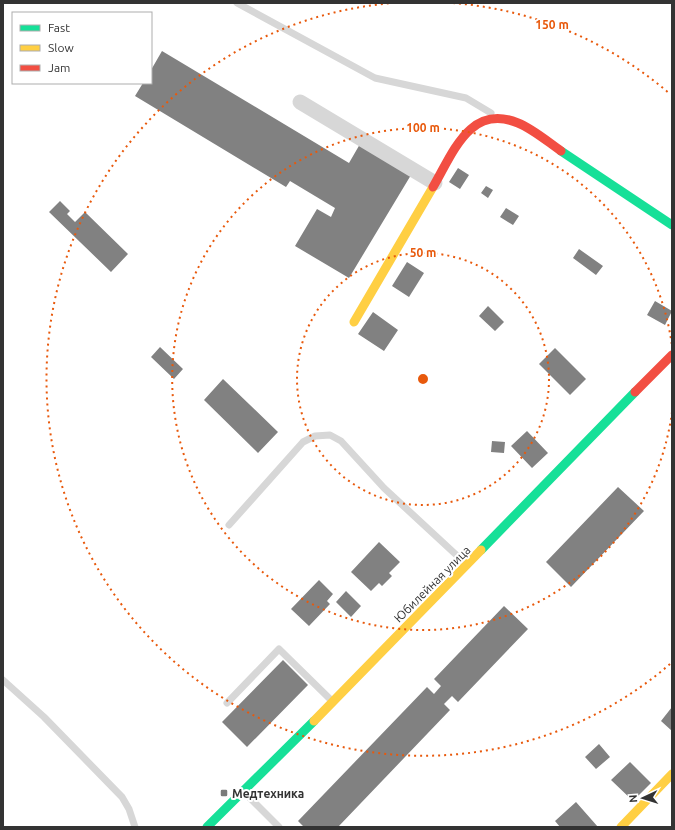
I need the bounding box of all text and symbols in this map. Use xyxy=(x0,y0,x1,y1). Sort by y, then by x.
legend xyxy=(12,12,152,84)
text: 150 m xyxy=(535,18,569,31)
text: Fast xyxy=(48,21,70,34)
text: Slow xyxy=(48,41,74,54)
text: Jam xyxy=(48,61,70,74)
text: 100 m xyxy=(406,121,440,134)
text: 50 m xyxy=(410,246,436,259)
centre of rings xyxy=(416,372,430,386)
street label: Юбилейная улица xyxy=(391,543,473,625)
north arrow xyxy=(623,778,663,818)
place label: Медтехника xyxy=(232,787,304,800)
marker: Медтехника xyxy=(219,788,229,798)
text: N xyxy=(627,794,639,803)

